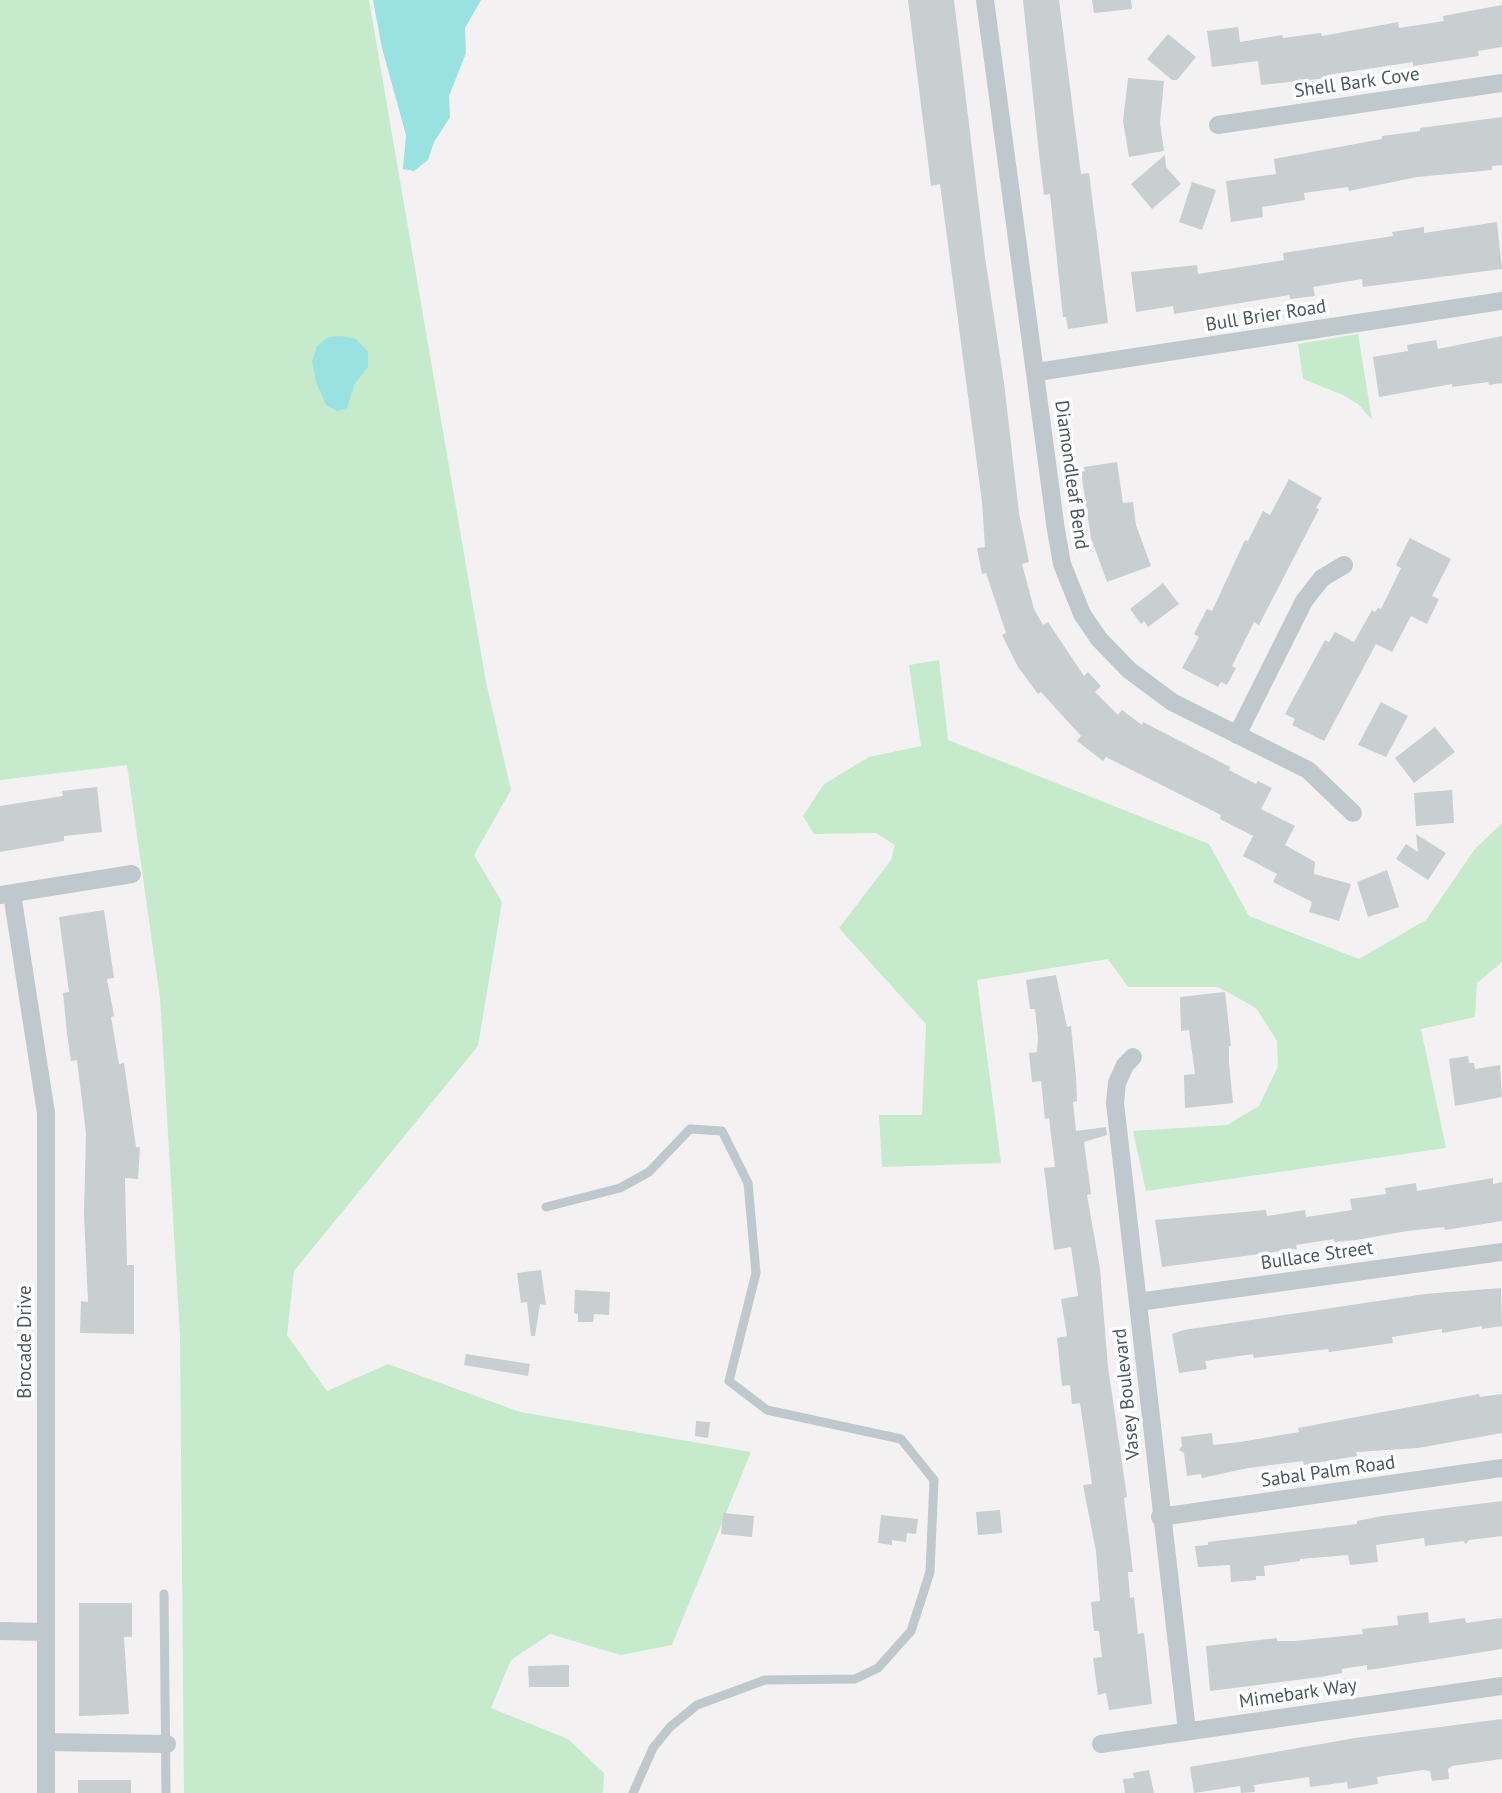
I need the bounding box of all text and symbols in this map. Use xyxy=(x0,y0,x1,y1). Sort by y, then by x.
street label: Shell Bark Cove xyxy=(1293,63,1421,103)
street label: Bull Brier Road xyxy=(1204,295,1328,337)
street label: Diamondleaf Bend xyxy=(1049,399,1093,551)
street label: Bullace Street xyxy=(1259,1237,1375,1275)
street label: Brocade Drive xyxy=(15,1285,37,1399)
street label: Vasey Boulevard xyxy=(1109,1327,1145,1461)
street label: Sabal Palm Road xyxy=(1259,1451,1397,1493)
street label: Mimebark Way xyxy=(1238,1674,1358,1714)

